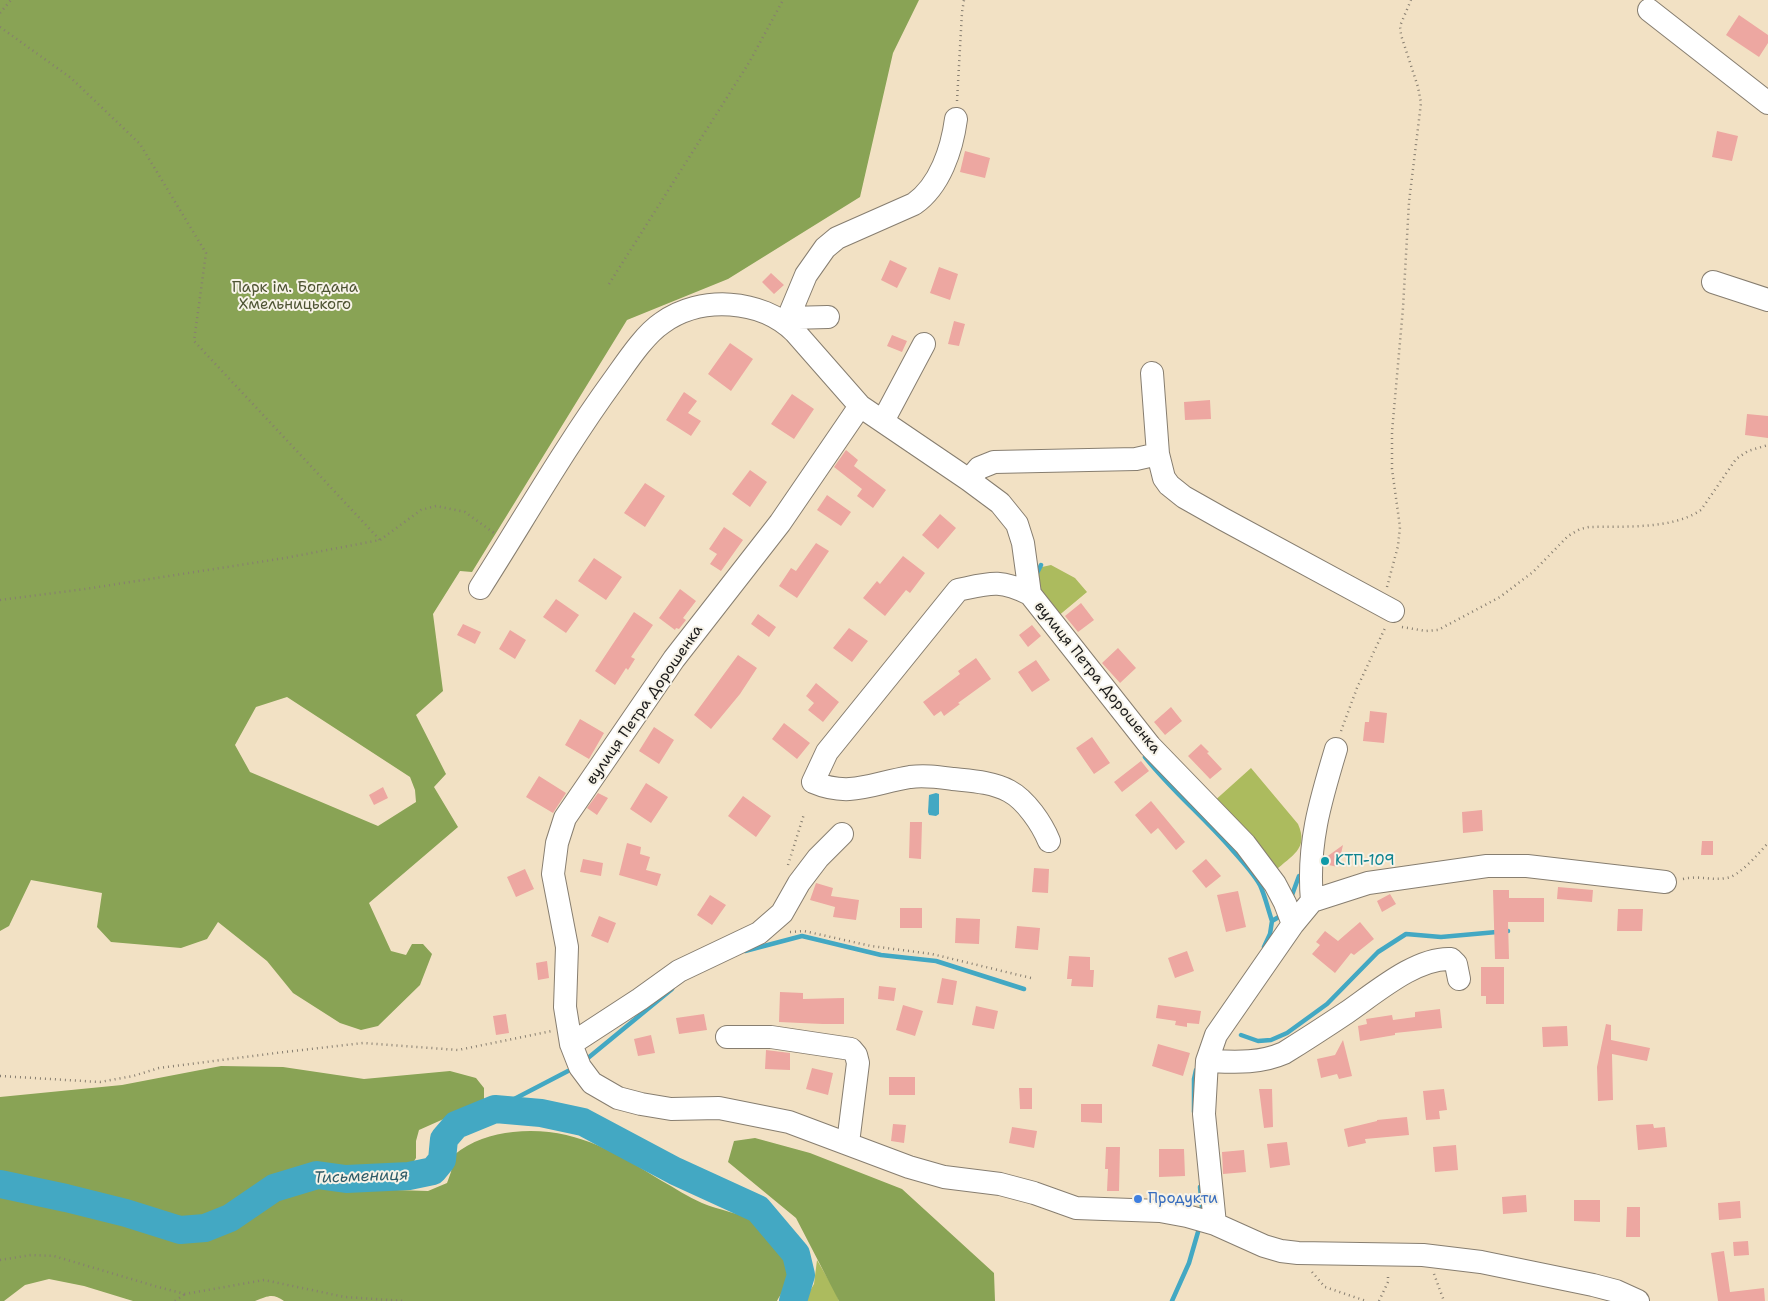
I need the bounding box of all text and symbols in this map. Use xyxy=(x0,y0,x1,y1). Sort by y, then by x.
park label: Парк ім. Богдана Хмельницького xyxy=(232,279,358,314)
street label: вулиця Петра Дорошенка xyxy=(1030,598,1164,758)
street label: вулиця Петра Дорошенка xyxy=(583,622,707,788)
place label: КТП-109 xyxy=(1335,852,1395,870)
marker: КТП-109 xyxy=(1319,855,1331,867)
water label: Тисьмениця xyxy=(314,1166,408,1188)
place label: Продукти xyxy=(1148,1190,1218,1208)
marker: Продукти xyxy=(1132,1193,1144,1205)

